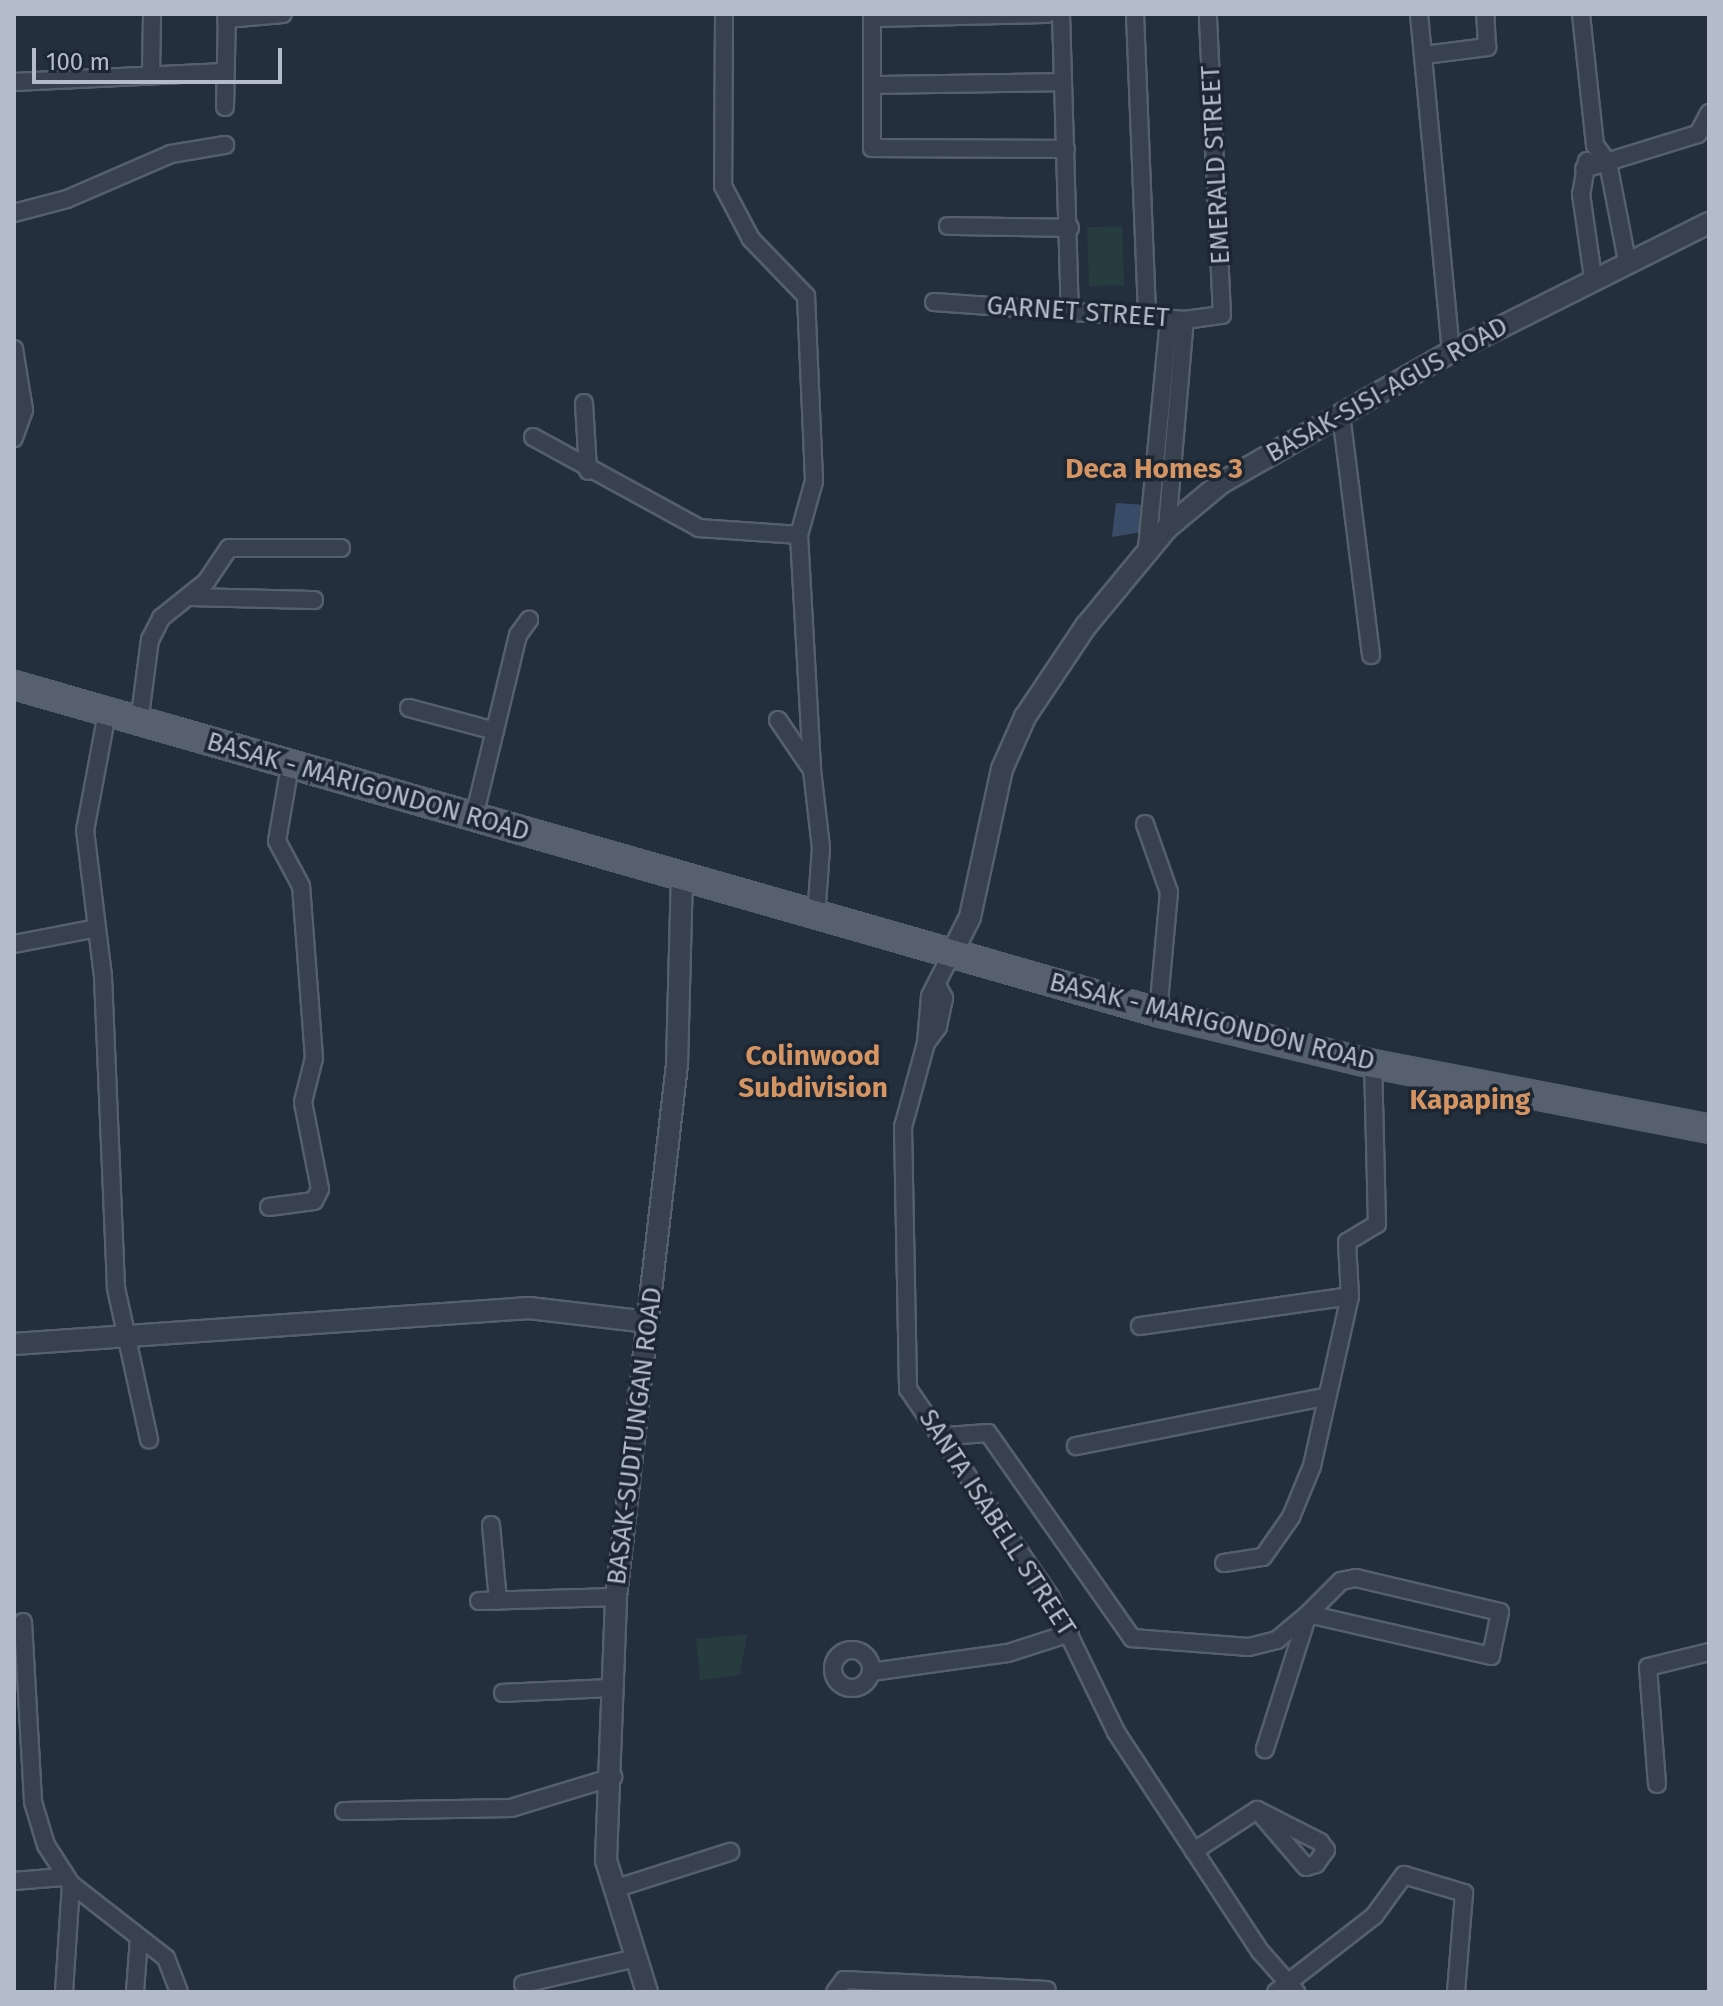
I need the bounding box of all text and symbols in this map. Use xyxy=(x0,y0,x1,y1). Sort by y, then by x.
scale bar xyxy=(36,32,286,82)
text: 100 m xyxy=(46,48,110,76)
street label: EMERALD STREET xyxy=(1195,65,1237,265)
street label: GARNET STREET xyxy=(986,290,1170,334)
street label: BASAK-SISI-AGUS ROAD xyxy=(1261,311,1513,469)
district label: Deca Homes 3 xyxy=(1065,452,1243,486)
street label: BASAK - MARIGONDON ROAD xyxy=(203,726,533,848)
street label: BASAK - MARIGONDON ROAD xyxy=(1046,966,1378,1078)
district label: Colinwood Subdivision xyxy=(738,1039,888,1105)
district label: Kapaping xyxy=(1410,1083,1530,1117)
street label: BASAK-SUDTUNGAN ROAD xyxy=(601,1285,669,1587)
street label: SANTA ISABELL STREET xyxy=(912,1404,1082,1642)

